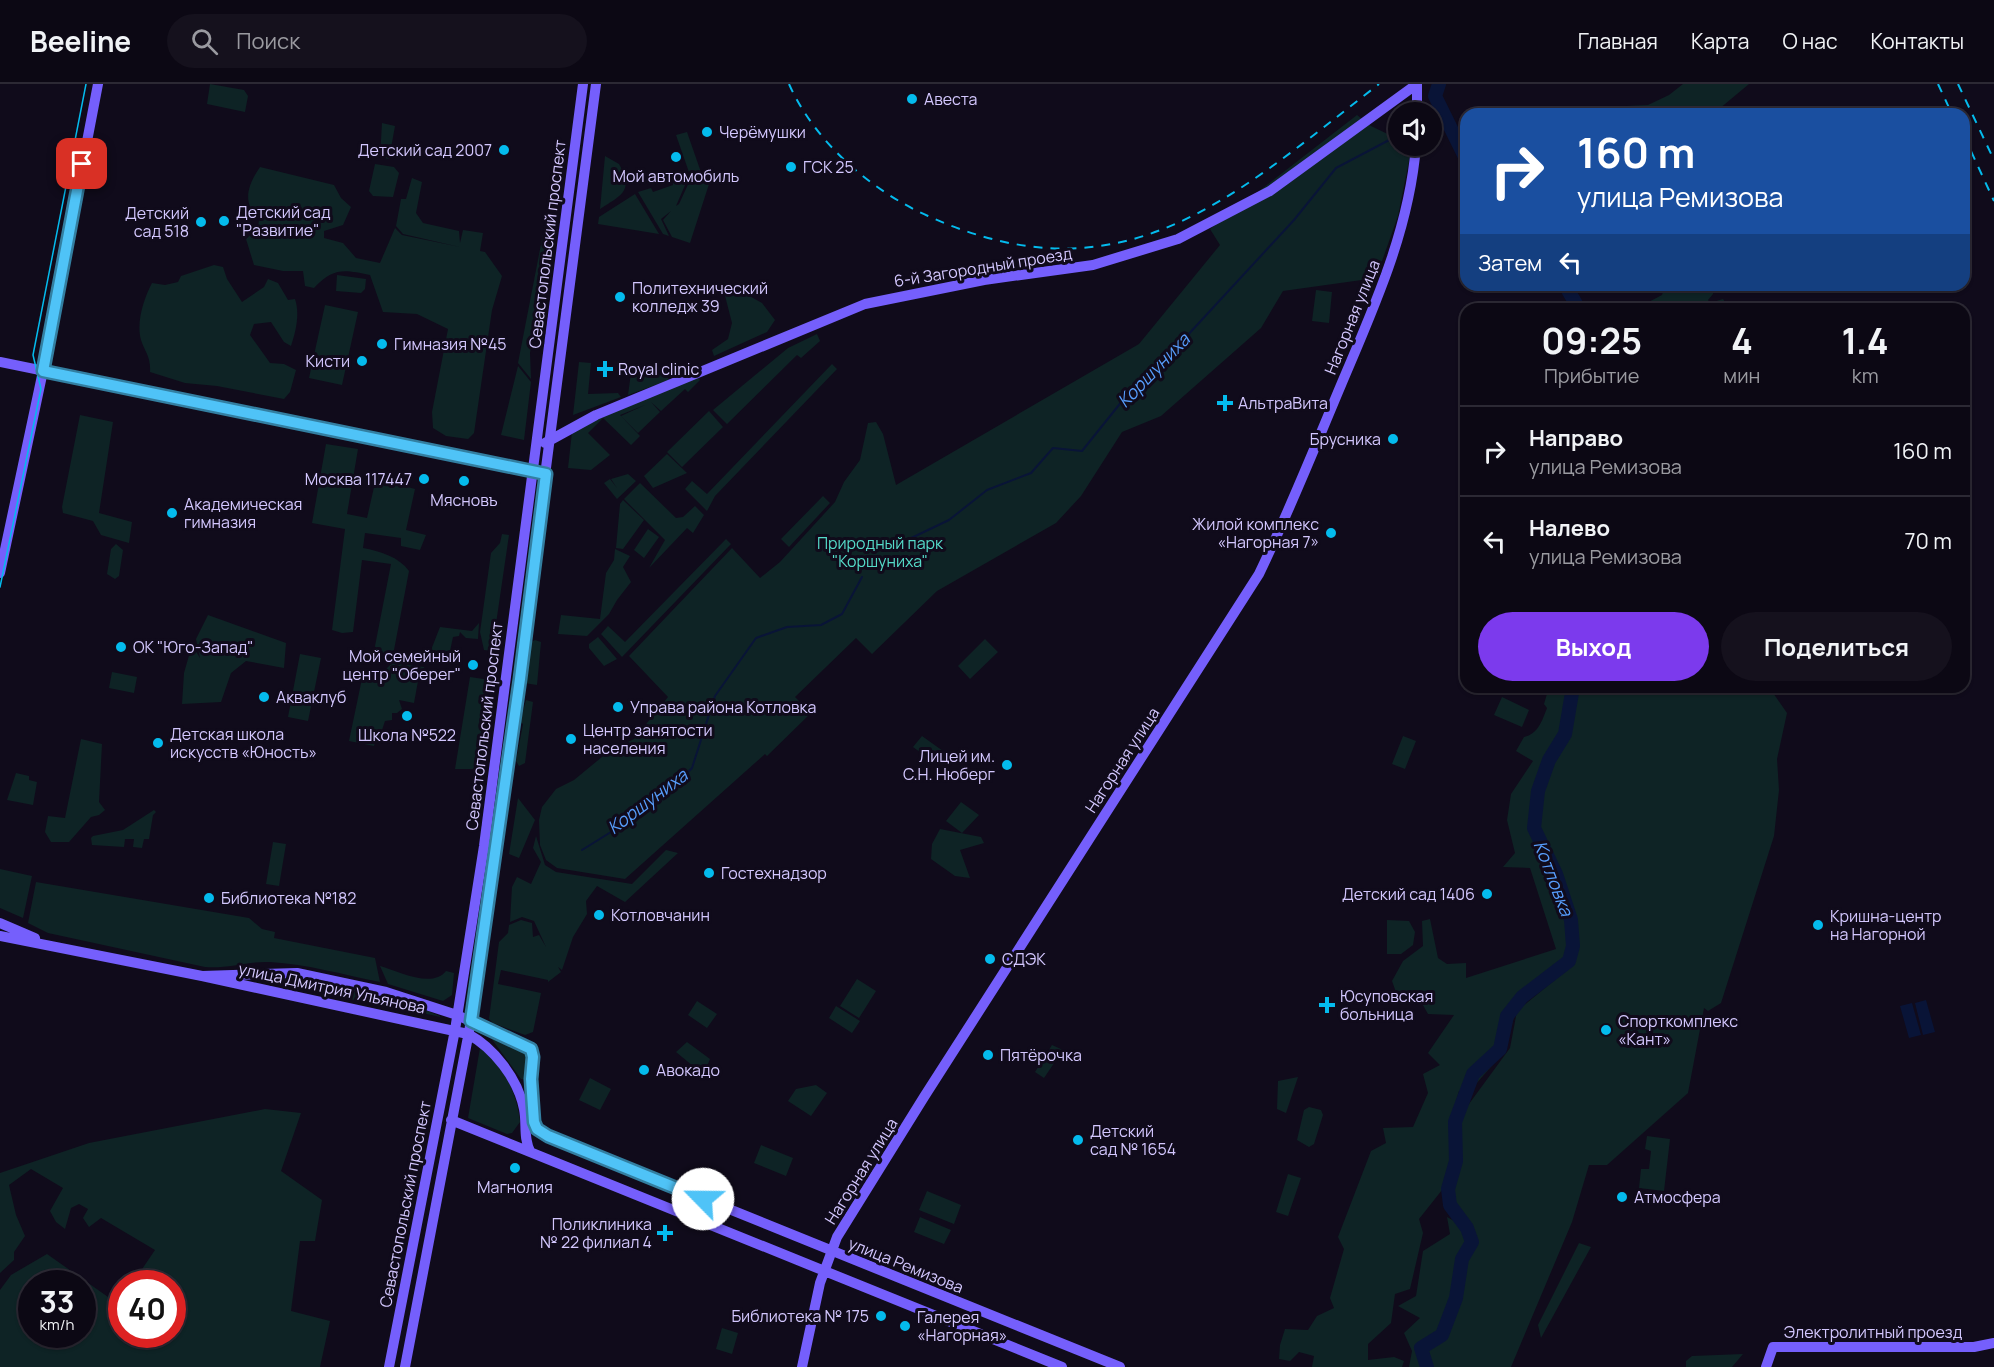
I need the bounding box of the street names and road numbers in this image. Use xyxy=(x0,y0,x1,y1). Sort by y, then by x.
street label: Севастопольский проспект xyxy=(523,138,571,350)
street label: 6-й Загородный проезд xyxy=(892,242,1074,292)
street label: Нагорная улица xyxy=(1319,256,1385,378)
street label: Севастопольский проспект xyxy=(460,620,508,832)
street label: Нагорная улица xyxy=(1080,703,1164,817)
street label: улица Дмитрия Ульянова xyxy=(236,957,428,1019)
street label: Севастопольский проспект xyxy=(374,1099,436,1309)
street label: Нагорная улица xyxy=(819,1114,903,1228)
street label: улица Ремизова xyxy=(845,1232,967,1298)
street label: Электролитный проезд xyxy=(1784,1321,1963,1343)

